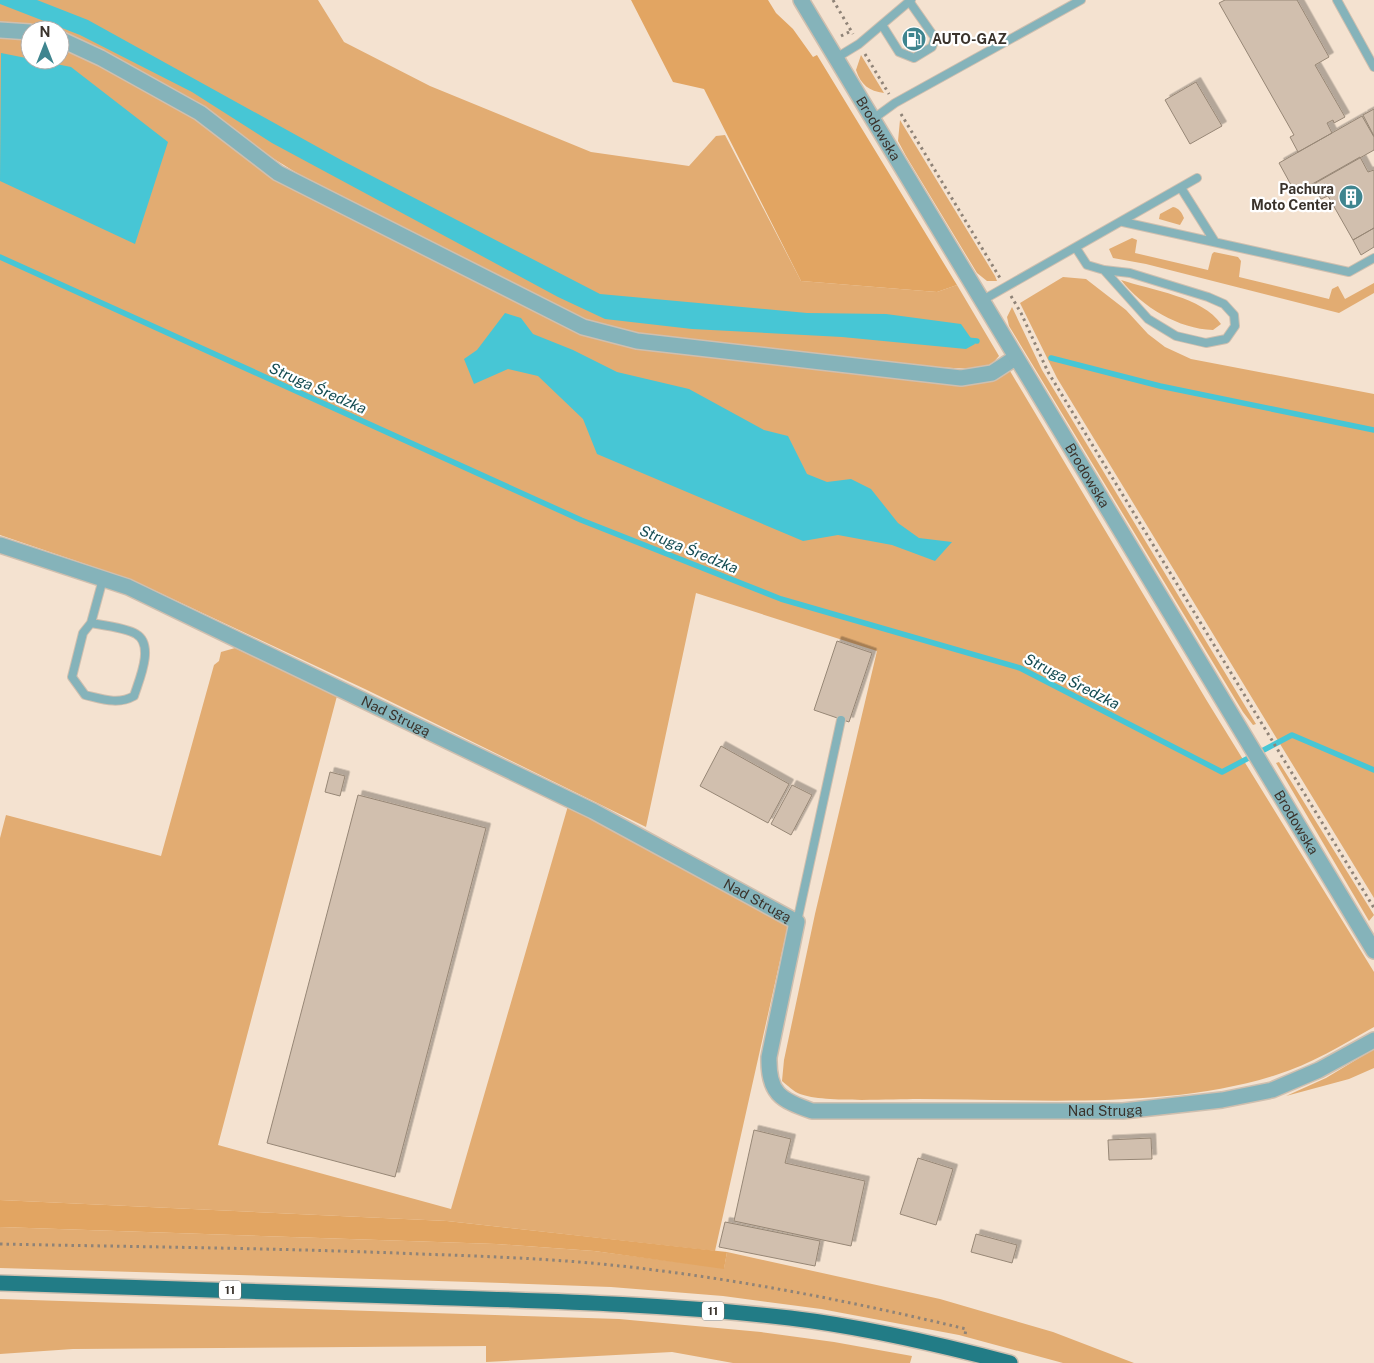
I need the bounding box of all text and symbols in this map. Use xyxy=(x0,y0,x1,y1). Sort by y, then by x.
north arrow xyxy=(20,20,70,70)
text: N xyxy=(40,24,50,40)
fuel station icon: AUTO-GAZ xyxy=(901,26,927,52)
place label: AUTO-GAZ xyxy=(932,31,1007,47)
street label: Brodowska xyxy=(853,93,904,164)
place label: Pachura Moto Center xyxy=(1251,181,1334,213)
building icon: Pachura Moto Center xyxy=(1338,184,1364,210)
water label: Struga Średzka xyxy=(267,358,370,417)
street label: Brodowska xyxy=(1062,440,1113,510)
water label: Struga Średzka xyxy=(637,521,741,576)
water label: Struga Średzka xyxy=(1022,649,1123,712)
street label: Nad Strugą xyxy=(359,693,433,739)
street label: Brodowska xyxy=(1271,787,1322,857)
street label: Nad Strugą xyxy=(721,876,794,925)
street label: Nad Strugą xyxy=(1068,1101,1143,1119)
road number: 11 xyxy=(219,1280,241,1300)
road number: 11 xyxy=(702,1302,724,1320)

